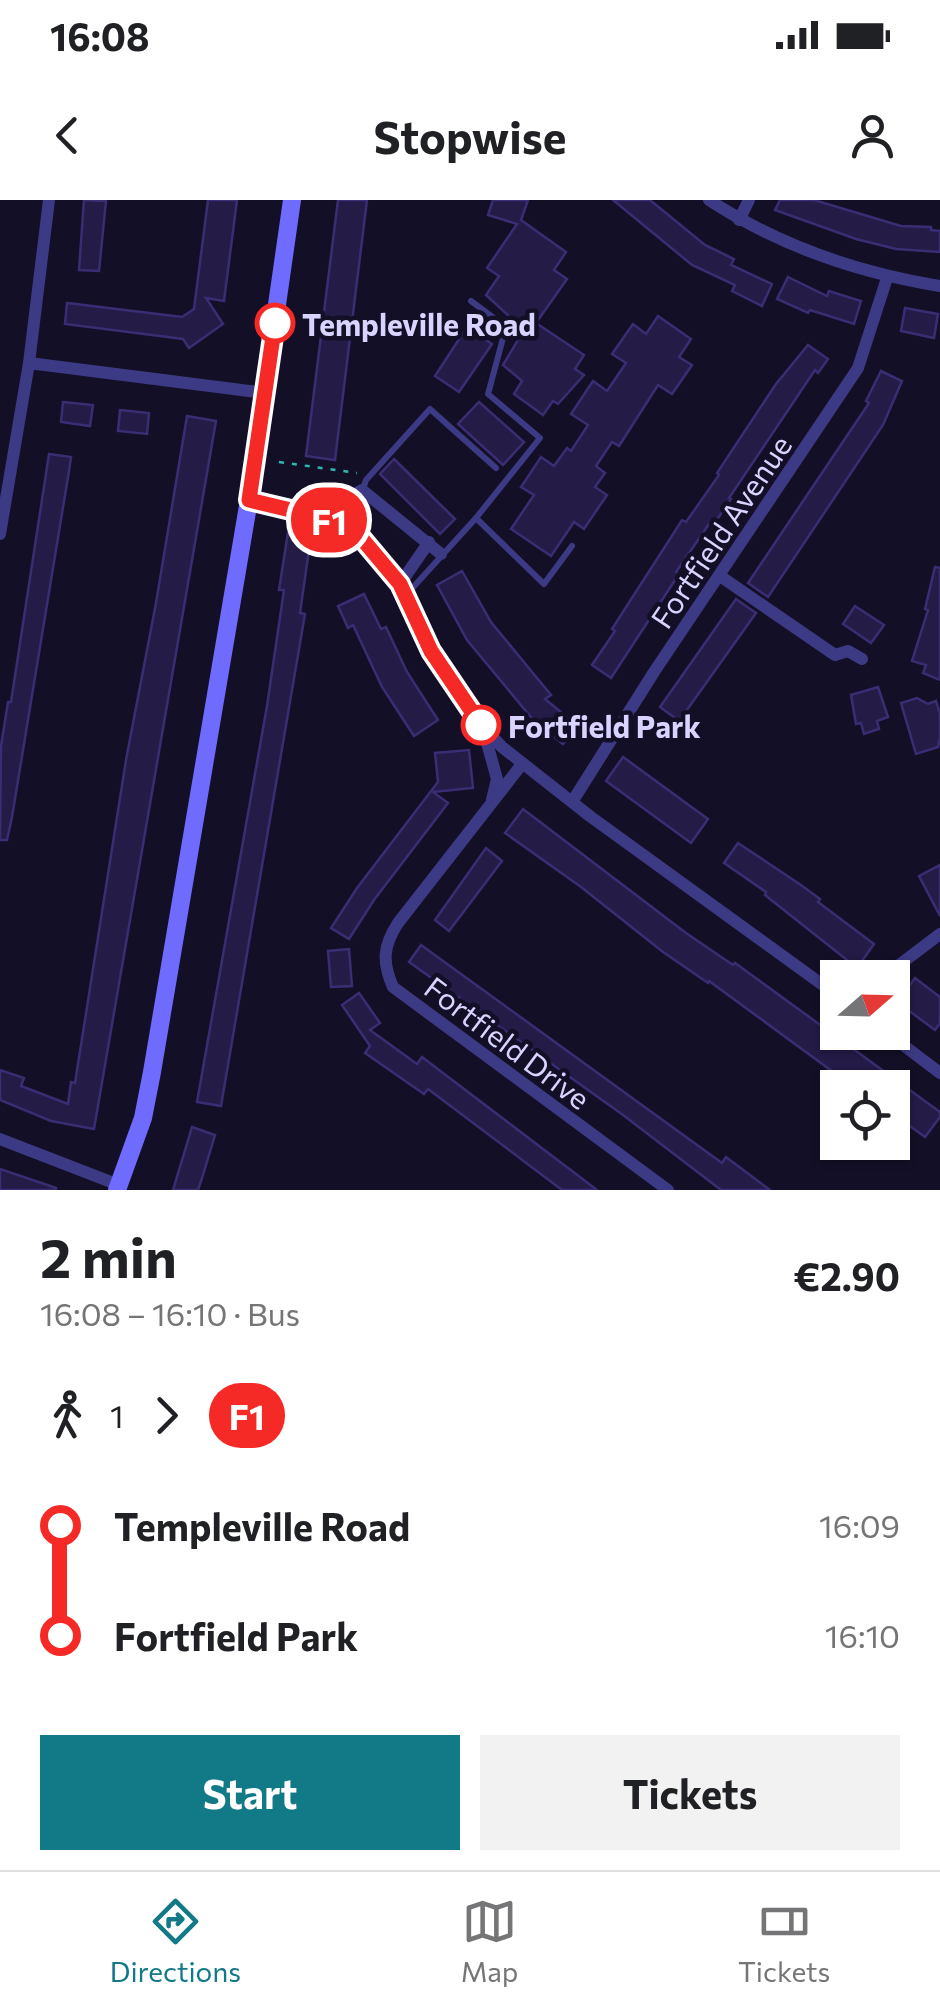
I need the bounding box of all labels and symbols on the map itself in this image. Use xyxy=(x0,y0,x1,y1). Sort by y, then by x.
marker: Templeville Road xyxy=(256,304,294,342)
place label: Templeville Road xyxy=(302,305,536,342)
street label: Fortfield Avenue xyxy=(642,427,798,635)
line badge: F1 xyxy=(284,488,374,552)
marker: Fortfield Park xyxy=(462,706,500,744)
place label: Fortfield Park xyxy=(508,707,701,744)
north arrow xyxy=(820,960,910,1050)
street label: Fortfield Drive xyxy=(418,968,598,1116)

